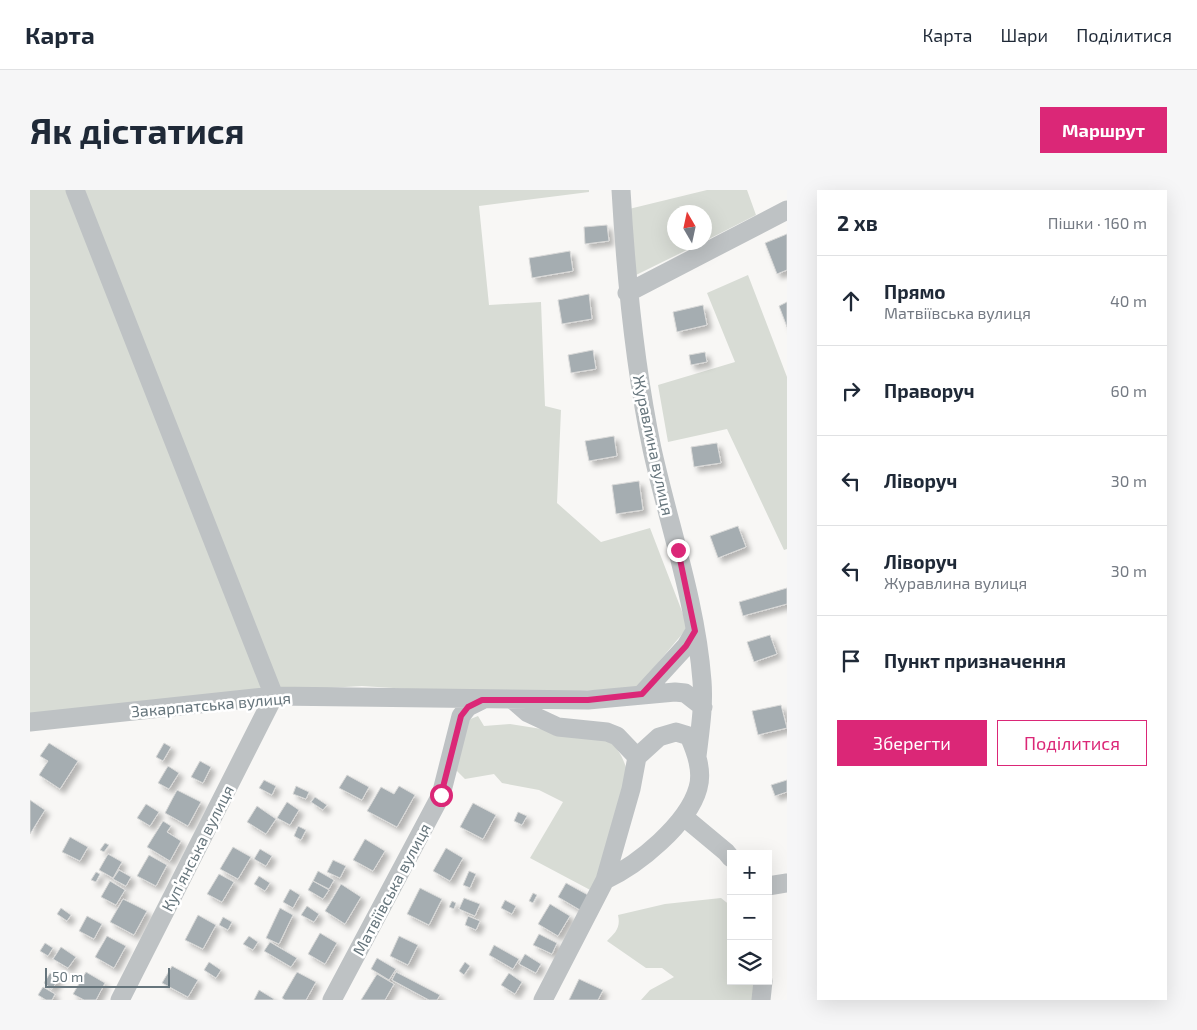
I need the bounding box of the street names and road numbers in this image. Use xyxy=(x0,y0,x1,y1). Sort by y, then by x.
street label: Журавлина вулиця xyxy=(629,373,678,517)
street label: Закарпатська вулиця xyxy=(130,688,292,721)
street label: Купʼянська вулиця xyxy=(157,782,238,915)
street label: Матвіївська вулиця xyxy=(348,820,435,959)

